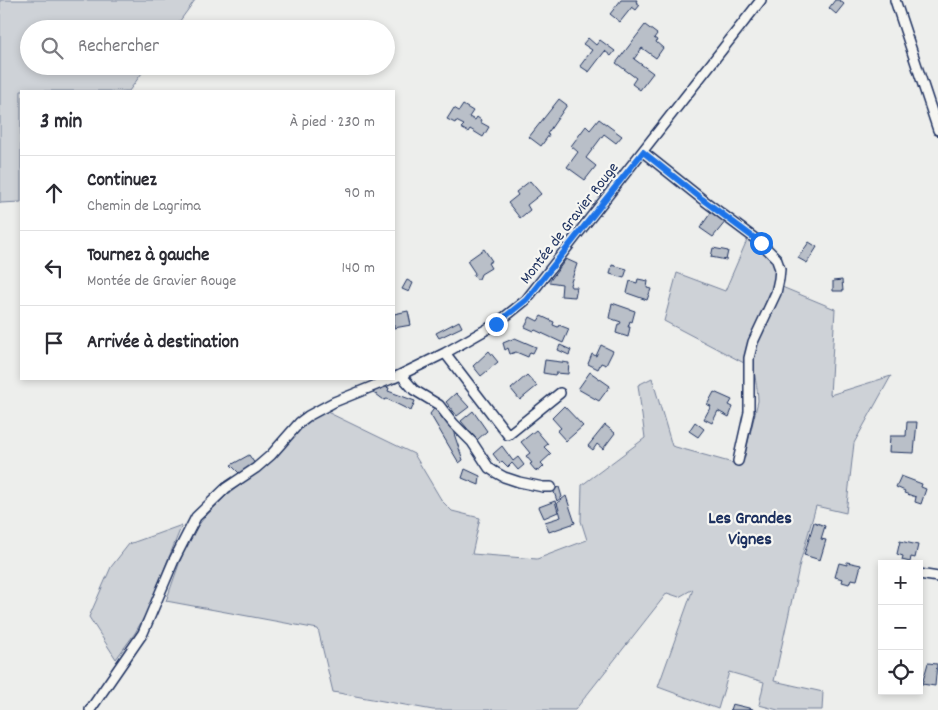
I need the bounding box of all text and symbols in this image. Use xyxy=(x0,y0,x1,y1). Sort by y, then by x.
search box xyxy=(20,20,395,75)
icon: search xyxy=(38,34,66,62)
text: Rechercher xyxy=(78,34,159,61)
text: 3 min xyxy=(40,108,82,138)
text: À pied · 230 m xyxy=(290,111,375,134)
street label: Montée de Gravier Rouge xyxy=(515,158,625,289)
text: Continuez xyxy=(87,168,157,195)
icon: ahead xyxy=(40,179,68,207)
text: 90 m xyxy=(344,182,375,205)
text: Chemin de Lagrima xyxy=(87,195,201,218)
route start xyxy=(750,232,773,255)
text: Tournez à gauche xyxy=(87,243,209,270)
icon: left xyxy=(40,254,68,282)
text: 140 m xyxy=(341,257,375,280)
text: Montée de Gravier Rouge xyxy=(87,270,236,293)
route end xyxy=(485,313,508,336)
icon: arrive xyxy=(40,329,68,357)
text: Arrivée à destination xyxy=(87,330,239,357)
district label: Les Grandes Vignes xyxy=(708,507,792,553)
map controls xyxy=(878,560,923,695)
button: + xyxy=(878,560,923,605)
button: − xyxy=(878,605,923,650)
button: locate xyxy=(878,650,923,695)

